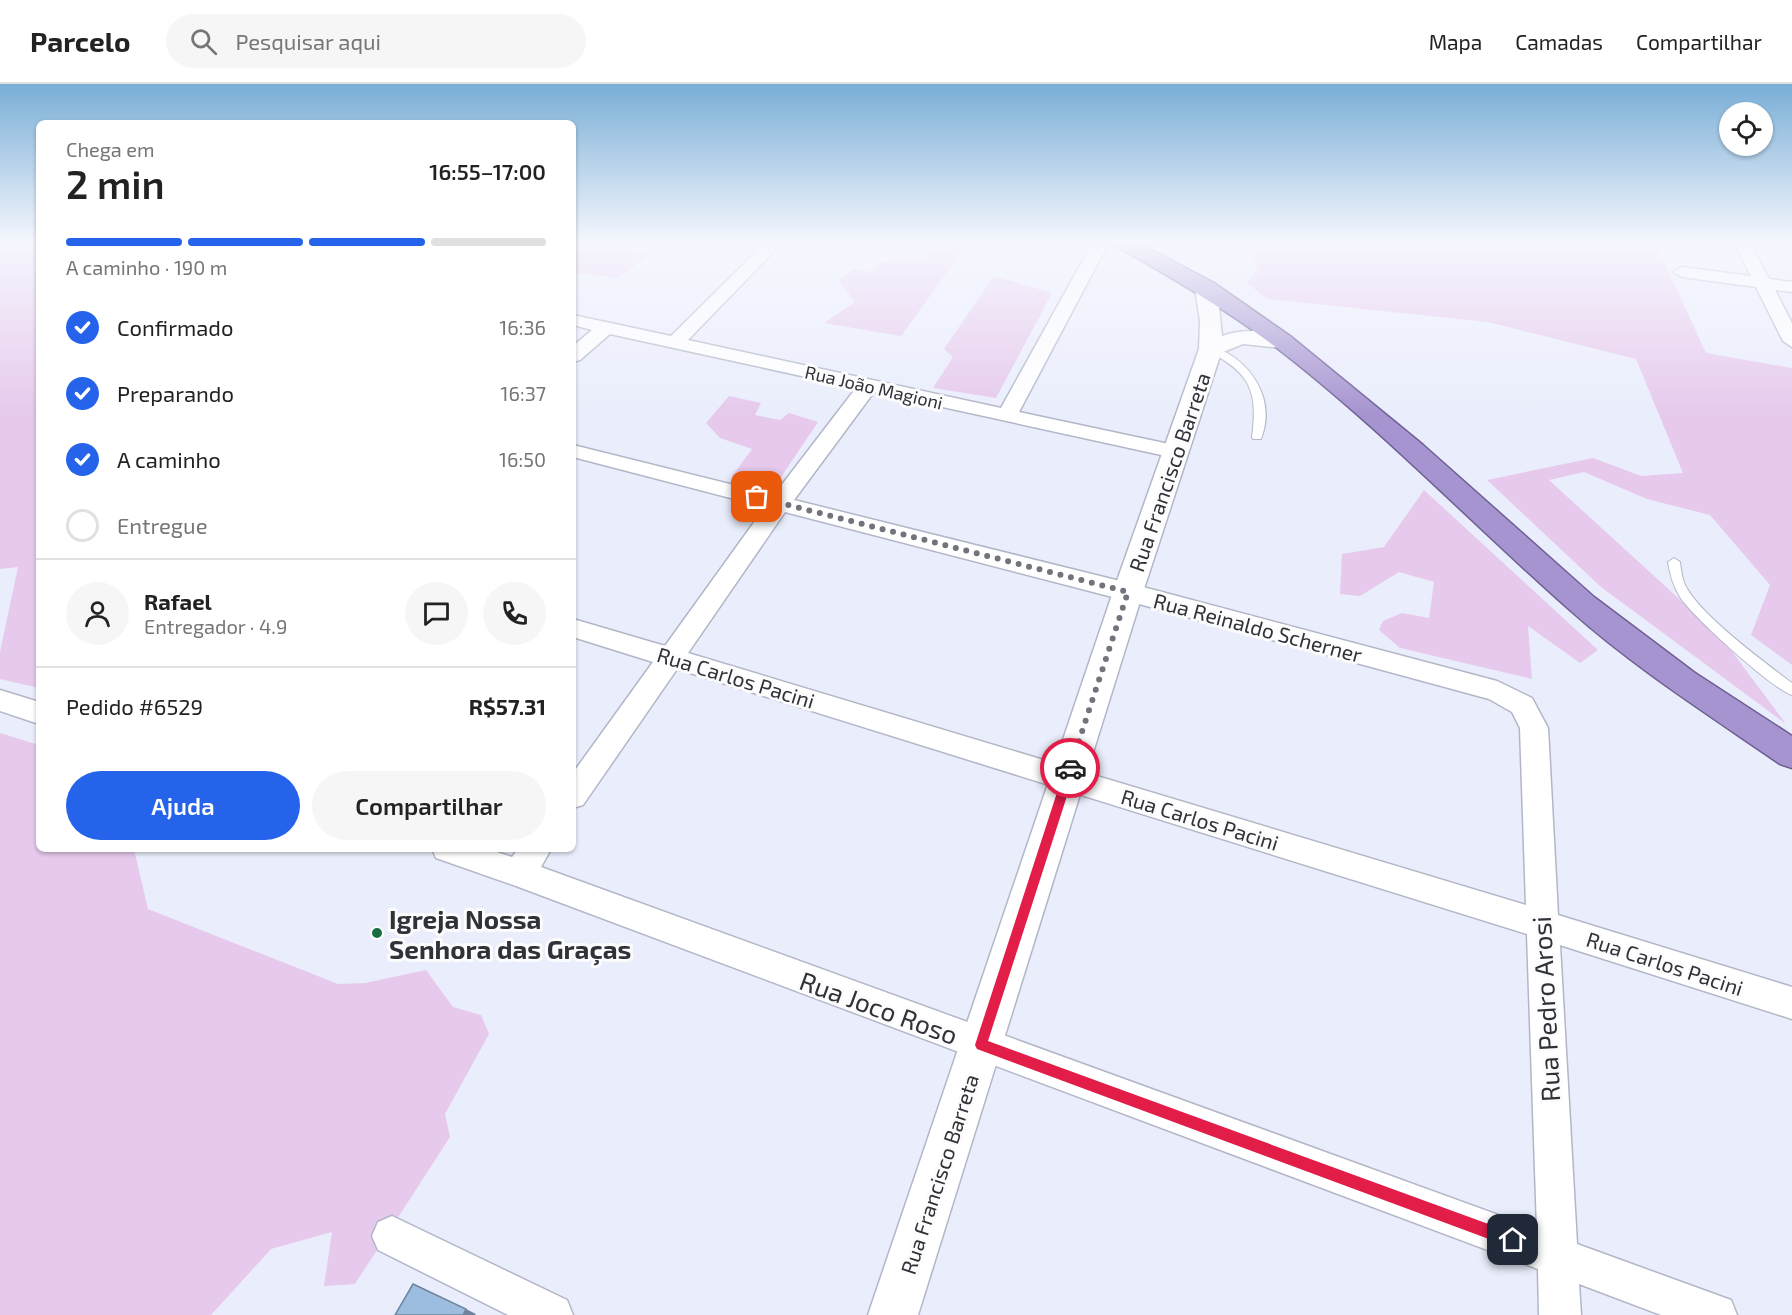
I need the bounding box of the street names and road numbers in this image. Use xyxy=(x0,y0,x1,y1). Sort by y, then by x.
street label: Rua João Magioni xyxy=(803,360,945,414)
street label: Rua Francisco Barreta xyxy=(1123,369,1215,575)
street label: Rua Reinaldo Scherner xyxy=(1151,587,1366,667)
street label: Rua Carlos Pacini xyxy=(654,641,818,713)
street label: Rua Carlos Pacini xyxy=(1118,783,1282,855)
street label: Rua Pedro Arosi xyxy=(1525,915,1565,1103)
street label: Rua Carlos Pacini xyxy=(1583,926,1747,1000)
street label: Rua Joco Roso xyxy=(796,964,962,1050)
street label: Rua Francisco Barreta xyxy=(895,1071,983,1277)

